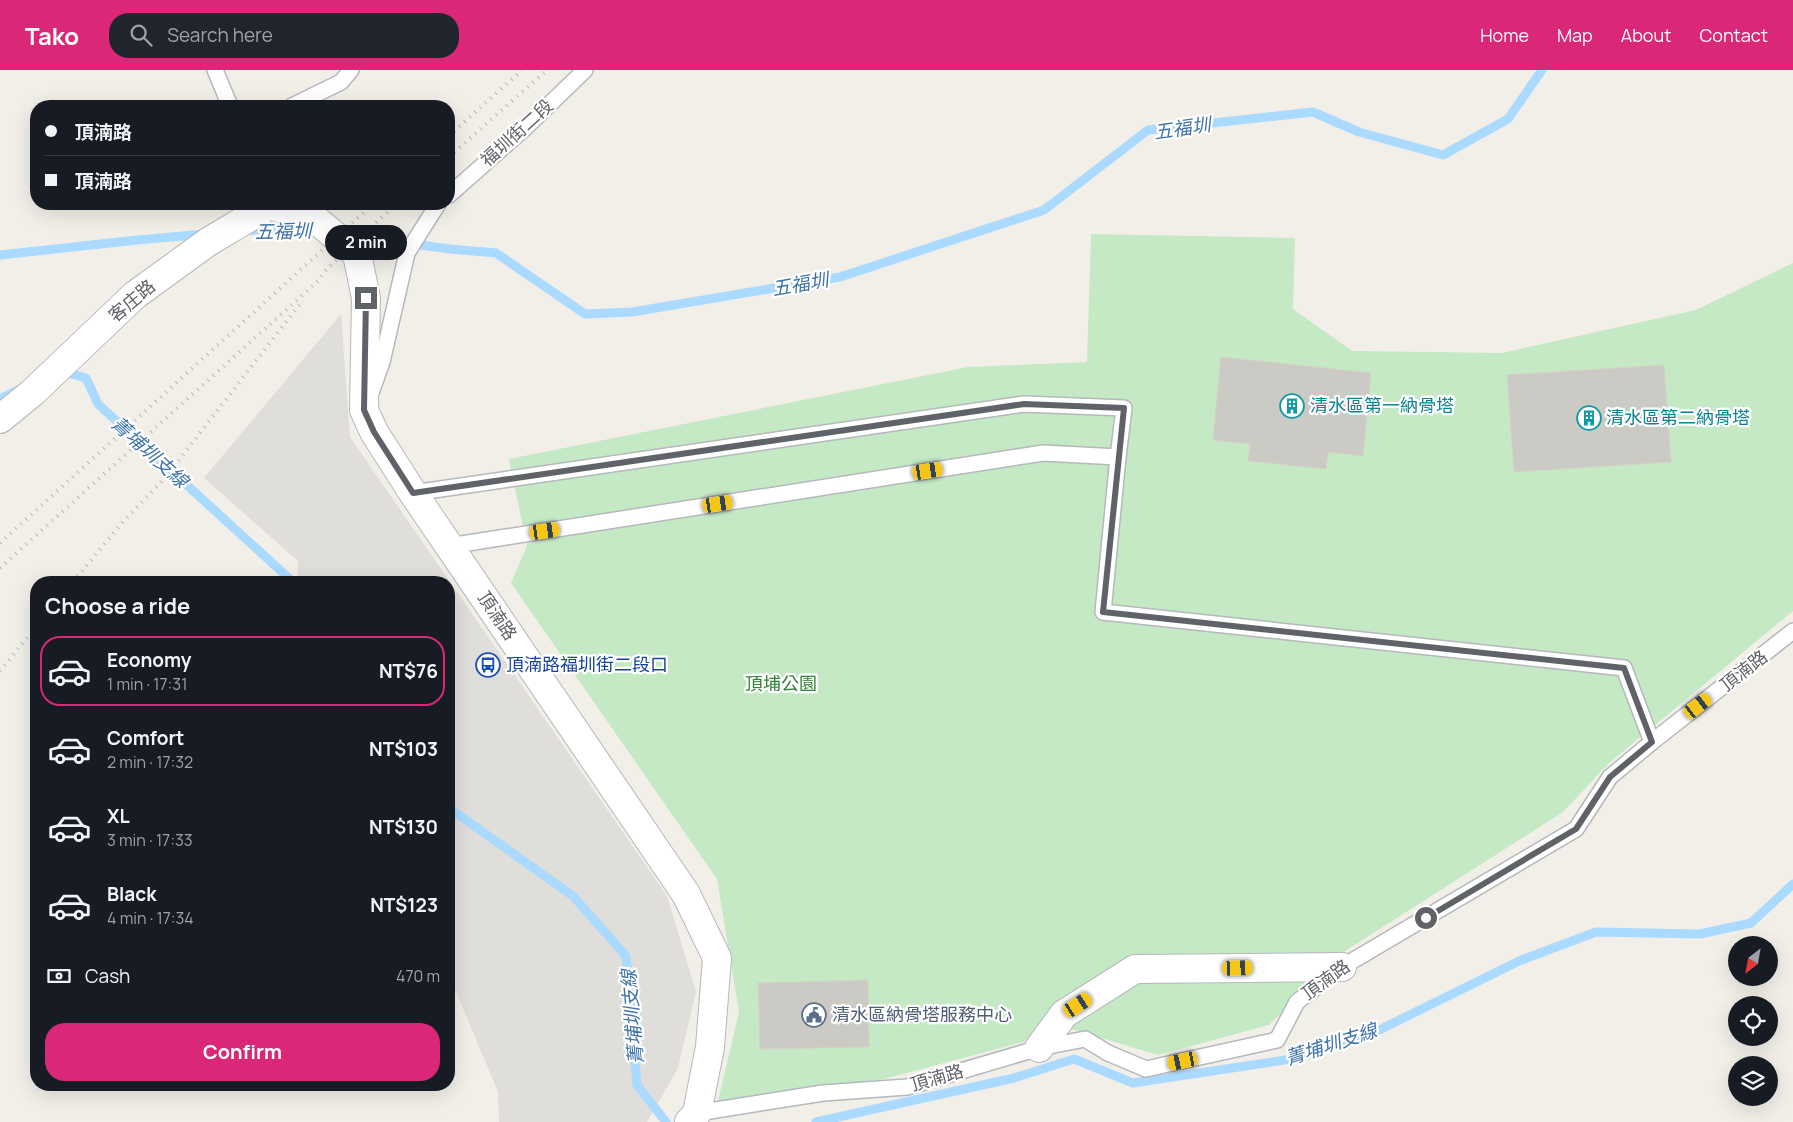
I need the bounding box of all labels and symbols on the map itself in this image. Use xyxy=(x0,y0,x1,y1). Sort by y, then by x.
street label: 福圳街二段 xyxy=(475,93,558,171)
water label: 五福圳 xyxy=(1152,111,1215,145)
water label: 五福圳 xyxy=(254,217,315,244)
callout: 2 min xyxy=(325,226,407,260)
water label: 五福圳 xyxy=(770,266,833,302)
street label: 客庄路 xyxy=(103,274,160,327)
route end xyxy=(355,287,377,309)
building icon: 清水區第一納骨塔 xyxy=(1279,393,1305,419)
place label: 清水區第一納骨塔 xyxy=(1310,393,1454,417)
building icon: 清水區第二納骨塔 xyxy=(1576,405,1602,431)
place label: 清水區第二納骨塔 xyxy=(1606,405,1750,429)
water label: 菁埔圳支線 xyxy=(106,411,195,495)
car xyxy=(912,461,943,481)
car xyxy=(702,494,733,514)
car xyxy=(529,521,560,541)
street label: 頂湳路 xyxy=(473,586,523,645)
street label: 頂湳路 xyxy=(1715,644,1772,696)
bus stop icon: 頂湳路福圳街二段口 xyxy=(475,652,501,678)
place label: 頂湳路福圳街二段口 xyxy=(506,652,668,676)
park label: 頂埔公園 xyxy=(745,671,817,695)
car xyxy=(1681,691,1714,721)
route start xyxy=(1415,907,1437,929)
north arrow xyxy=(1728,936,1778,986)
street label: 頂湳路 xyxy=(1297,954,1354,1005)
car xyxy=(1222,960,1253,976)
water label: 菁埔圳支線 xyxy=(615,967,649,1065)
car xyxy=(1061,991,1094,1019)
public building icon: 清水區納骨塔服務中心 xyxy=(801,1002,827,1028)
place label: 清水區納骨塔服務中心 xyxy=(832,1002,1012,1026)
water label: 菁埔圳支線 xyxy=(1282,1016,1382,1071)
car xyxy=(1166,1051,1199,1071)
street label: 頂湳路 xyxy=(907,1058,966,1096)

